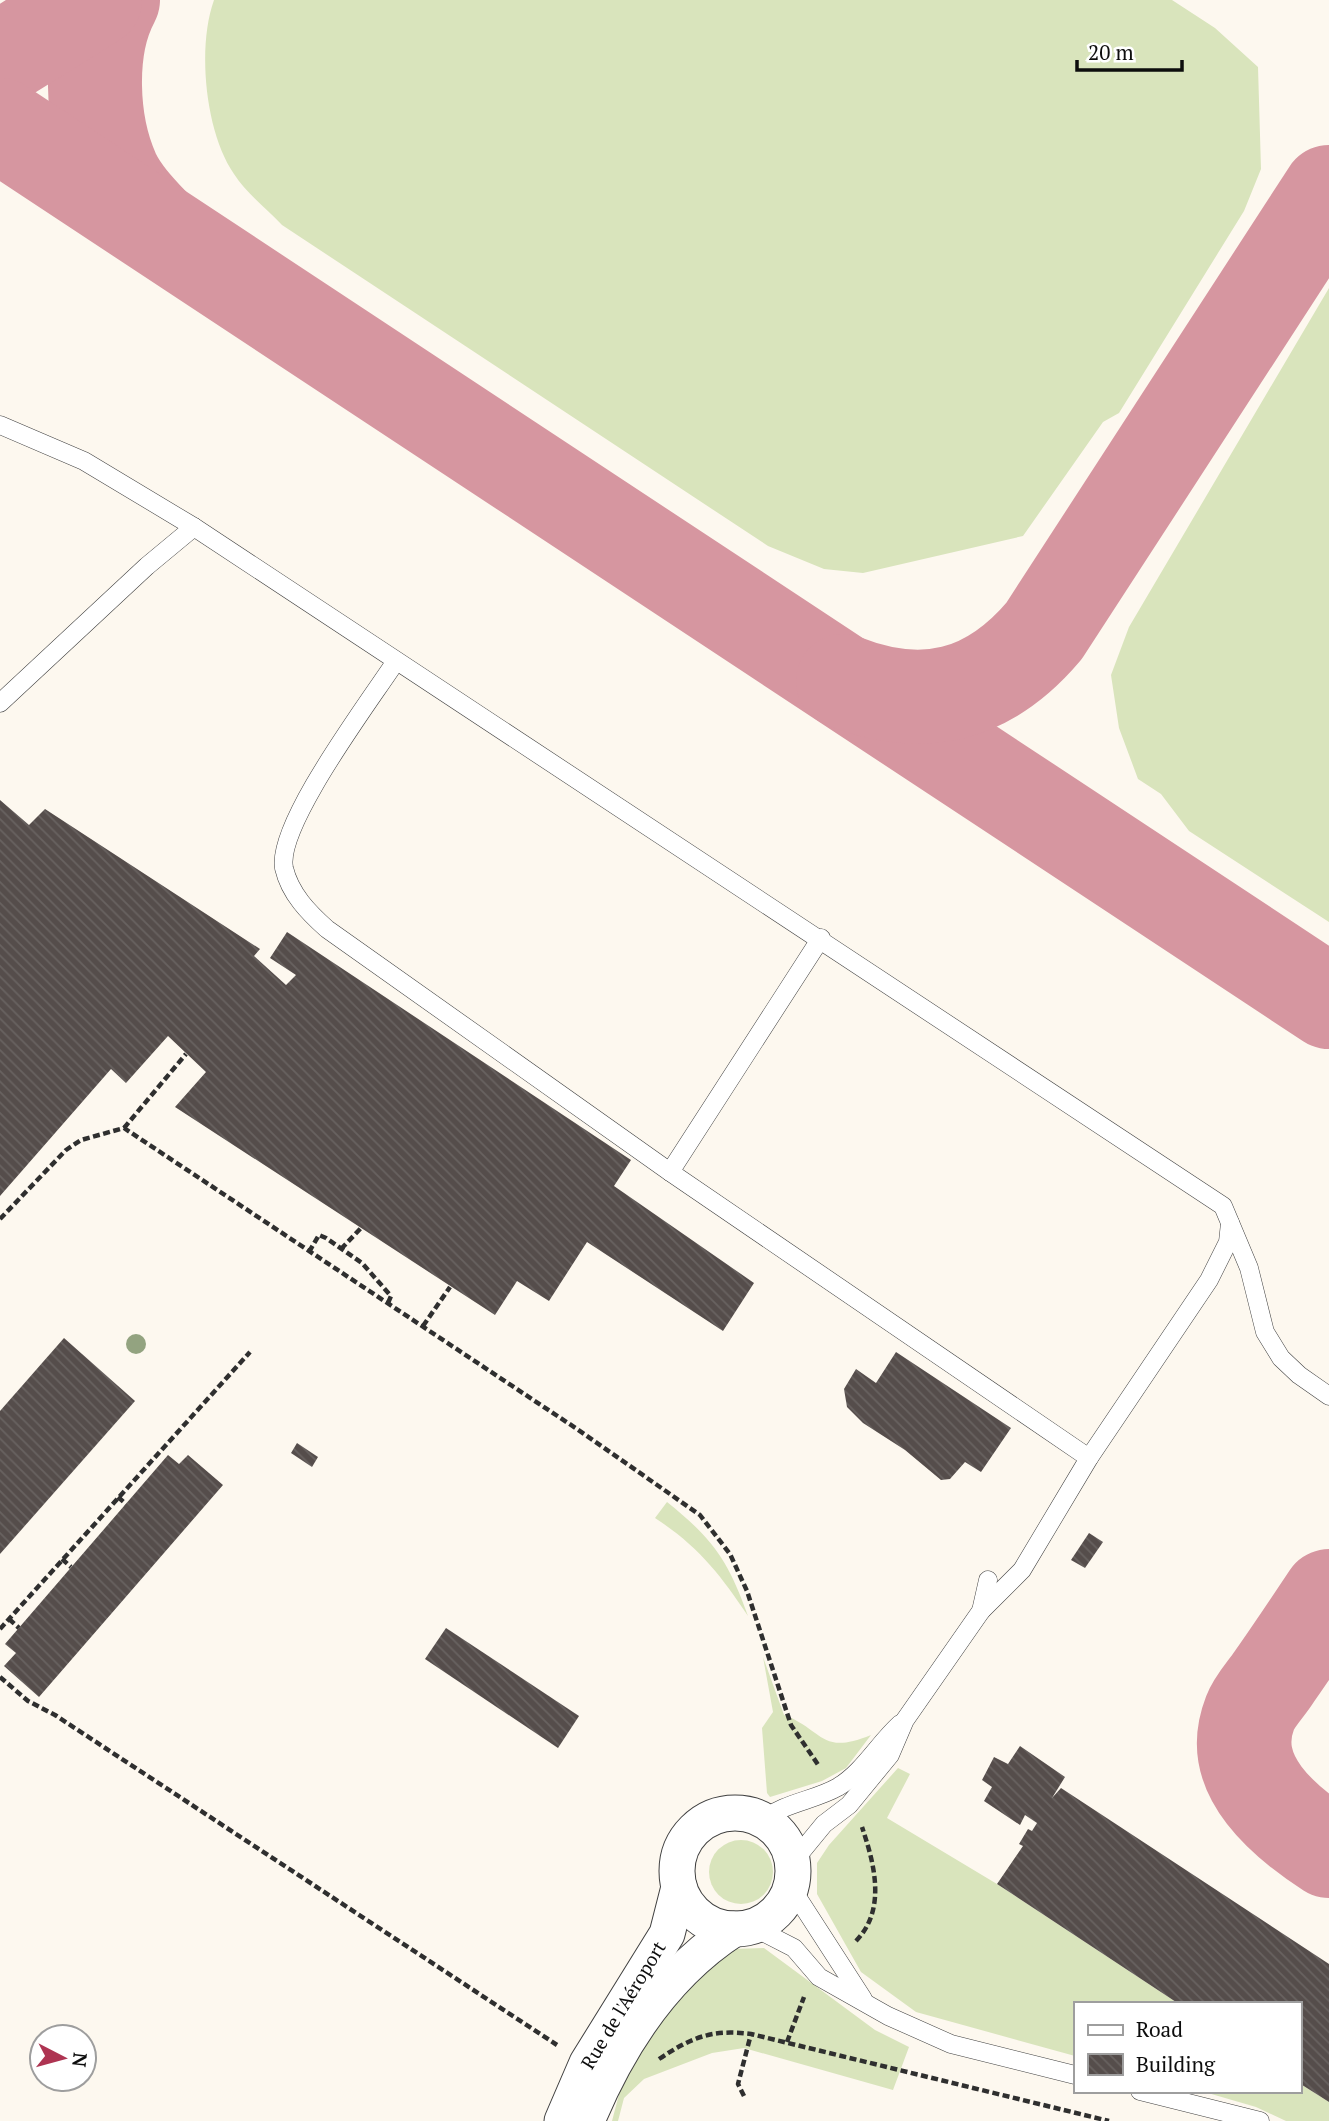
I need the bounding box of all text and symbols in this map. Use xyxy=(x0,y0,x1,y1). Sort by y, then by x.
scale bar xyxy=(1077,28,1182,72)
text: 20 m xyxy=(1088,38,1134,66)
street label: Rue de l'Aéroport xyxy=(575,1936,671,2073)
legend xyxy=(1074,2002,1301,2093)
text: Road xyxy=(1136,2015,1183,2043)
north arrow xyxy=(28,2023,98,2093)
text: Building xyxy=(1136,2050,1216,2078)
text: N xyxy=(67,2051,94,2069)

